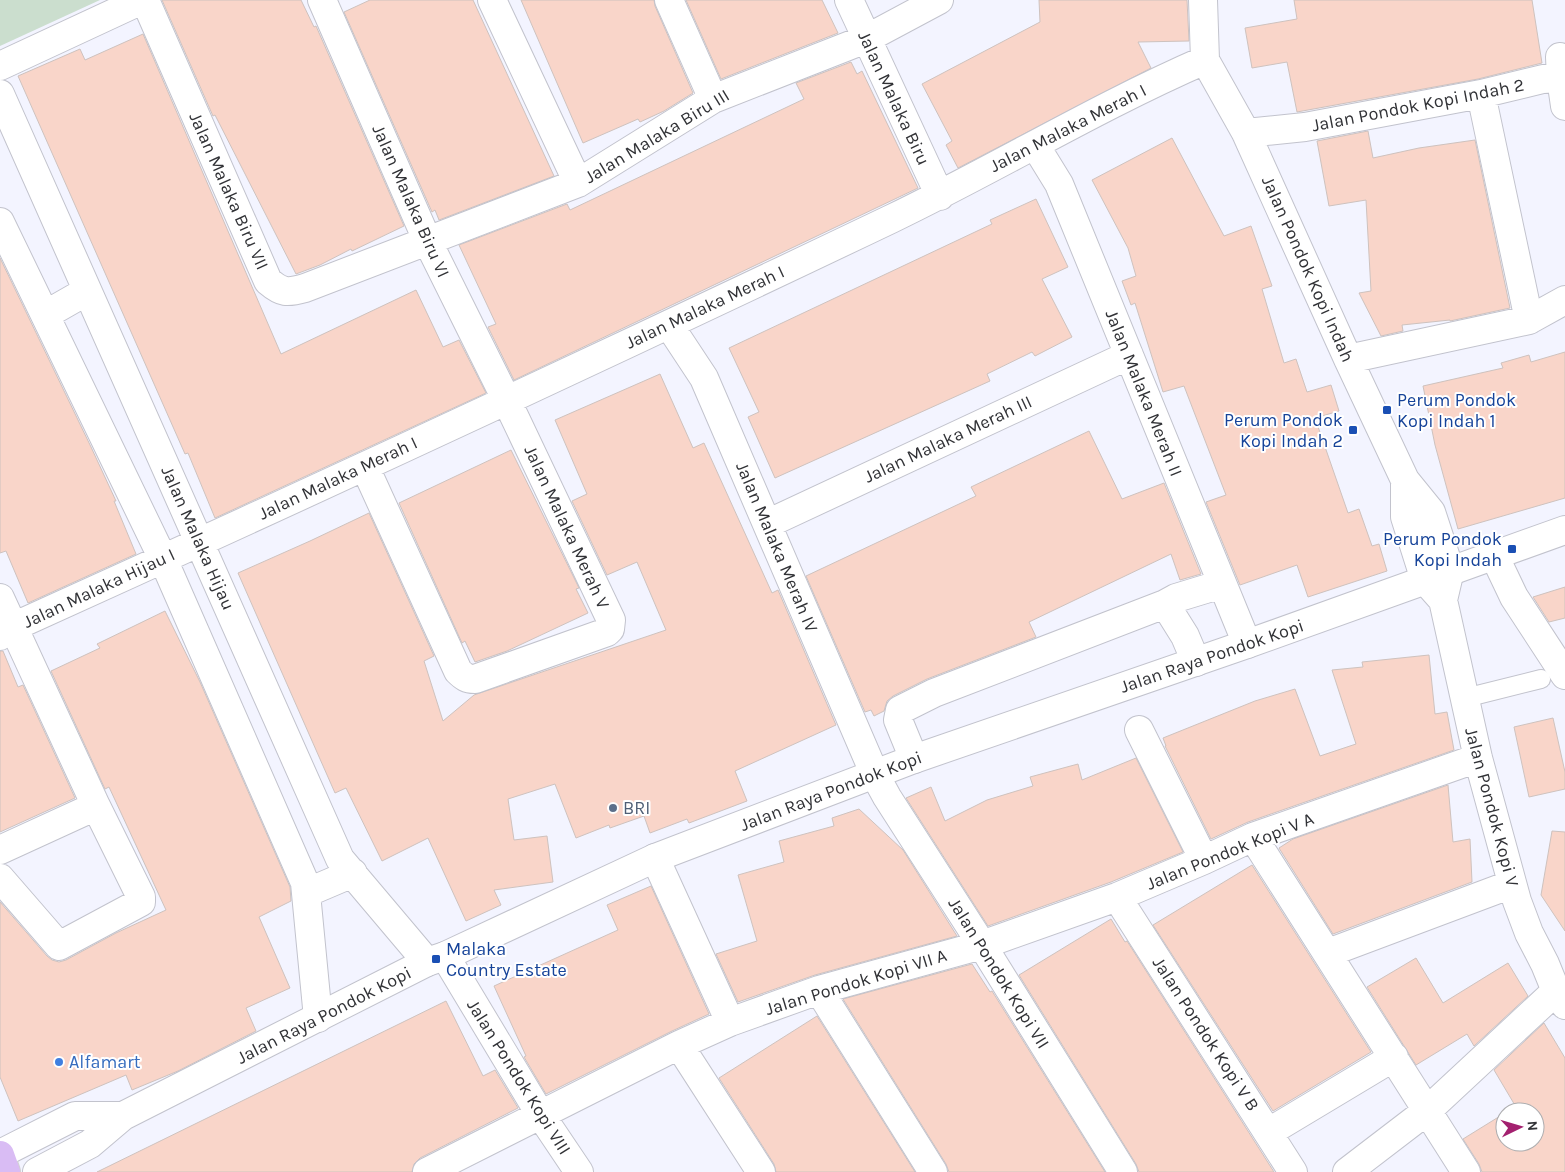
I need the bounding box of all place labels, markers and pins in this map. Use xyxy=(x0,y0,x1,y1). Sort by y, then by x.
place label: Perum Pondok Kopi Indah 1 xyxy=(1397,389,1516,432)
marker: Perum Pondok Kopi Indah 1 xyxy=(1381,404,1393,416)
place label: Perum Pondok Kopi Indah 2 xyxy=(1224,409,1343,452)
marker: Perum Pondok Kopi Indah 2 xyxy=(1347,424,1359,436)
place label: Perum Pondok Kopi Indah xyxy=(1383,528,1502,571)
marker: Perum Pondok Kopi Indah xyxy=(1506,543,1518,555)
place label: BRI xyxy=(623,797,650,819)
marker: BRI xyxy=(607,802,619,814)
place label: Malaka Country Estate xyxy=(446,938,567,981)
marker: Malaka Country Estate xyxy=(430,953,442,965)
place label: Alfamart xyxy=(69,1051,141,1073)
marker: Alfamart xyxy=(53,1056,65,1068)

